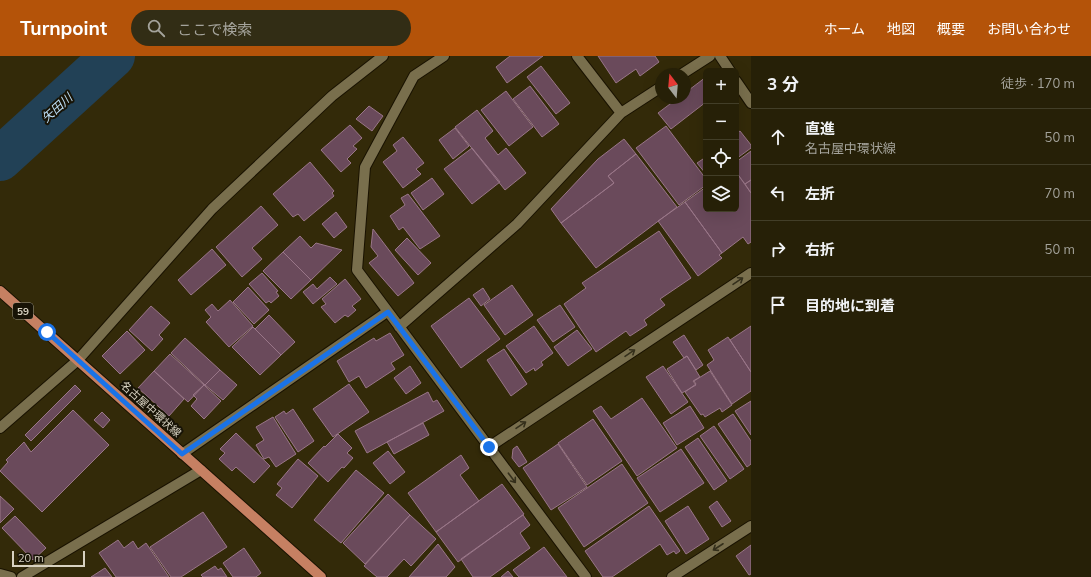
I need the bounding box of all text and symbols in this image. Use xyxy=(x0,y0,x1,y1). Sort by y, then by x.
search box xyxy=(131,10,411,46)
text: Turnpoint xyxy=(20,16,107,40)
icon: search xyxy=(145,17,167,39)
text: ここで検索 xyxy=(177,20,252,39)
text: ホーム xyxy=(823,20,865,38)
text: 地図 xyxy=(887,20,915,38)
text: 概要 xyxy=(937,20,965,38)
text: お問い合わせ xyxy=(987,20,1071,38)
north arrow xyxy=(655,68,691,104)
map controls xyxy=(703,68,739,212)
button: + xyxy=(703,68,739,104)
text: 3 分 xyxy=(767,73,799,94)
text: 徒歩 · 170 m xyxy=(1001,75,1075,91)
water label: 矢田川 xyxy=(38,89,77,125)
button: − xyxy=(703,104,739,140)
text: 直進 xyxy=(805,119,835,138)
icon: ahead xyxy=(767,126,789,148)
text: 50 m xyxy=(1045,129,1075,145)
button: locate xyxy=(703,140,739,176)
text: 名古屋中環状線 xyxy=(805,140,896,156)
button: layers xyxy=(703,176,739,212)
icon: left xyxy=(767,182,789,204)
text: 左折 xyxy=(805,184,835,203)
text: 70 m xyxy=(1045,185,1075,201)
icon: right xyxy=(767,238,789,260)
text: 右折 xyxy=(805,240,835,259)
text: 50 m xyxy=(1045,241,1075,257)
one-way arrow xyxy=(732,277,743,285)
icon: arrive xyxy=(767,294,789,316)
text: 目的地に到着 xyxy=(805,296,895,315)
road number: 59 xyxy=(13,303,33,319)
route start xyxy=(38,323,56,341)
one-way arrow xyxy=(624,349,635,357)
street label: 名古屋中環状線 xyxy=(118,378,184,440)
one-way arrow xyxy=(516,421,527,429)
route end xyxy=(480,438,498,456)
one-way arrow xyxy=(508,472,516,483)
one-way arrow xyxy=(713,543,724,551)
scale bar xyxy=(12,549,85,568)
text: 20 m xyxy=(18,551,44,565)

